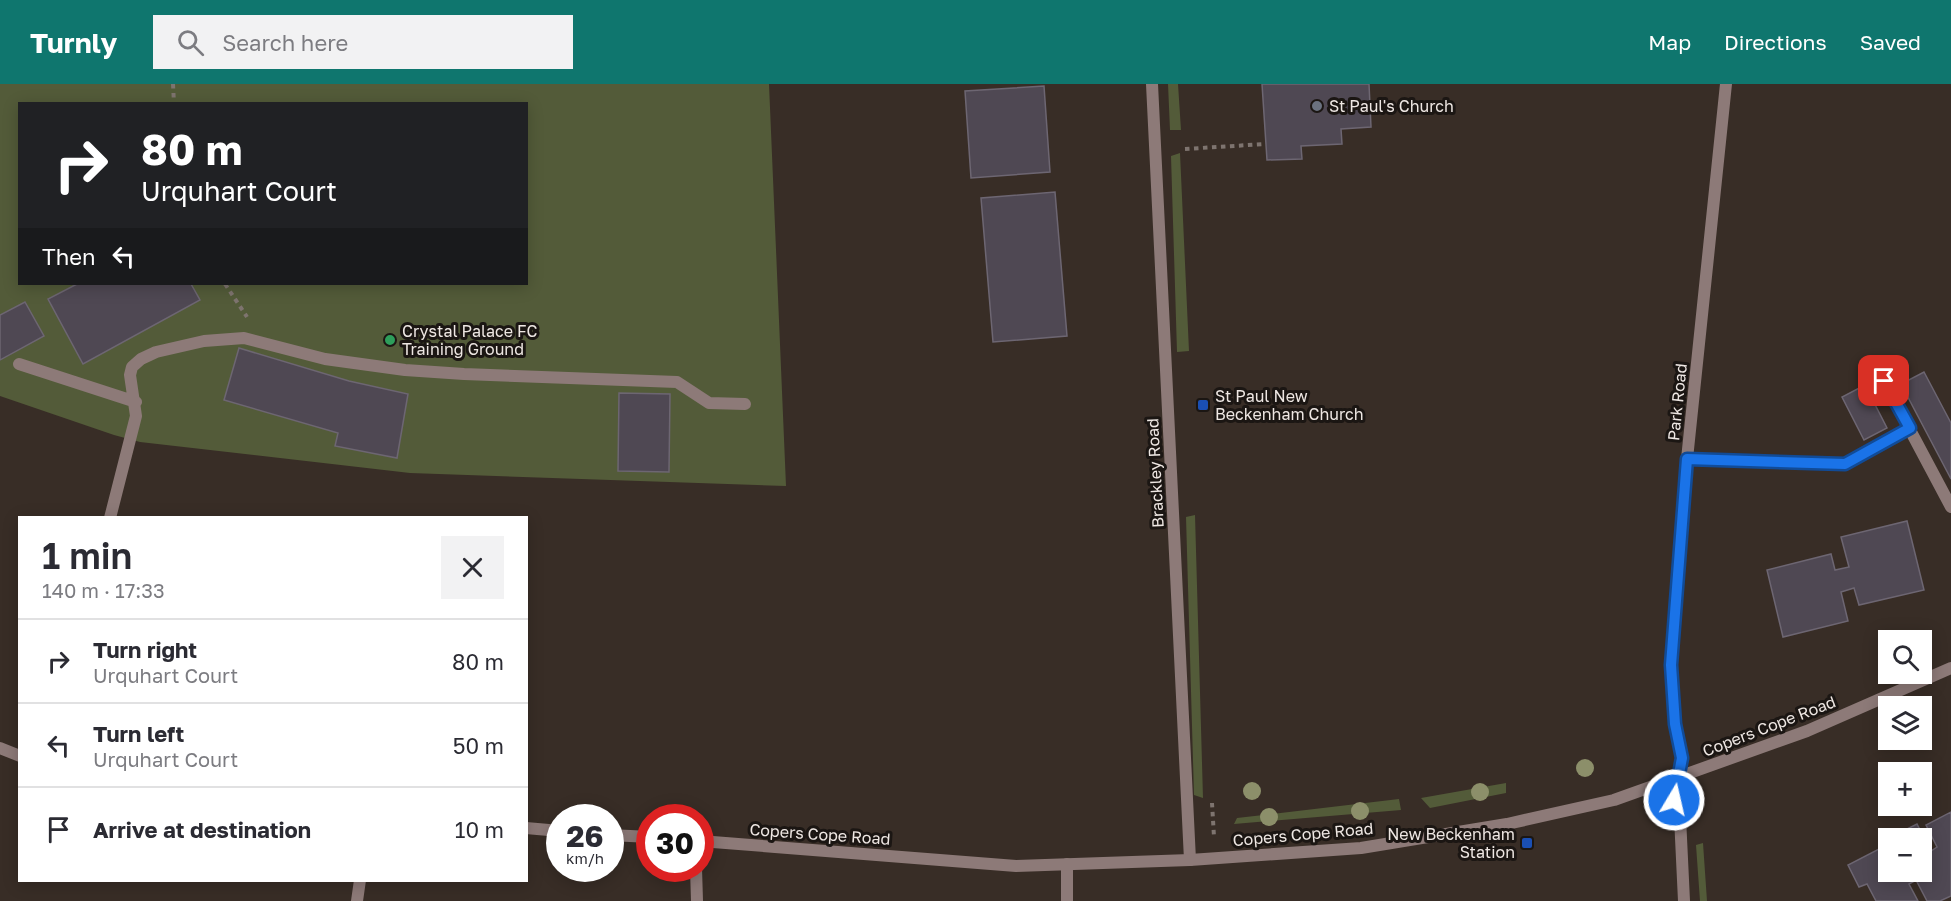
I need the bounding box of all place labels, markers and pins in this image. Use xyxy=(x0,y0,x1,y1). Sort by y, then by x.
place label: St Paul's Church xyxy=(1329,96,1454,116)
marker: St Paul's Church xyxy=(1310,99,1324,113)
place label: Crystal Palace FC Training Ground xyxy=(402,321,538,359)
marker: Crystal Palace FC Training Ground xyxy=(383,333,397,347)
pin xyxy=(1858,355,1909,406)
place label: St Paul New Beckenham Church xyxy=(1215,386,1364,424)
marker: St Paul New Beckenham Church xyxy=(1196,398,1210,412)
place label: New Beckenham Station xyxy=(1387,824,1515,862)
marker: New Beckenham Station xyxy=(1520,836,1534,850)

